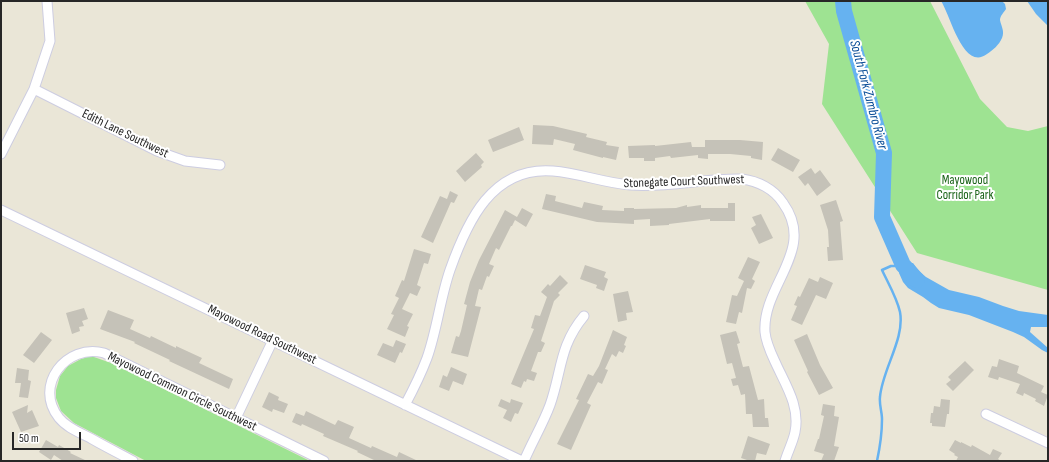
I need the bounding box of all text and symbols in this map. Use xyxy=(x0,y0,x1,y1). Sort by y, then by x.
water label: South Fork Zumbro River xyxy=(845,39,891,151)
street label: Edith Lane Southwest xyxy=(79,106,171,162)
street label: Stonegate Court Southwest xyxy=(623,172,745,192)
park label: Mayowood Corridor Park xyxy=(936,173,994,204)
street label: Mayowood Road Southwest xyxy=(205,302,319,368)
street label: Mayowood Common Circle Southwest xyxy=(105,349,259,435)
scale bar xyxy=(14,424,83,450)
text: 50 m xyxy=(19,431,39,446)

